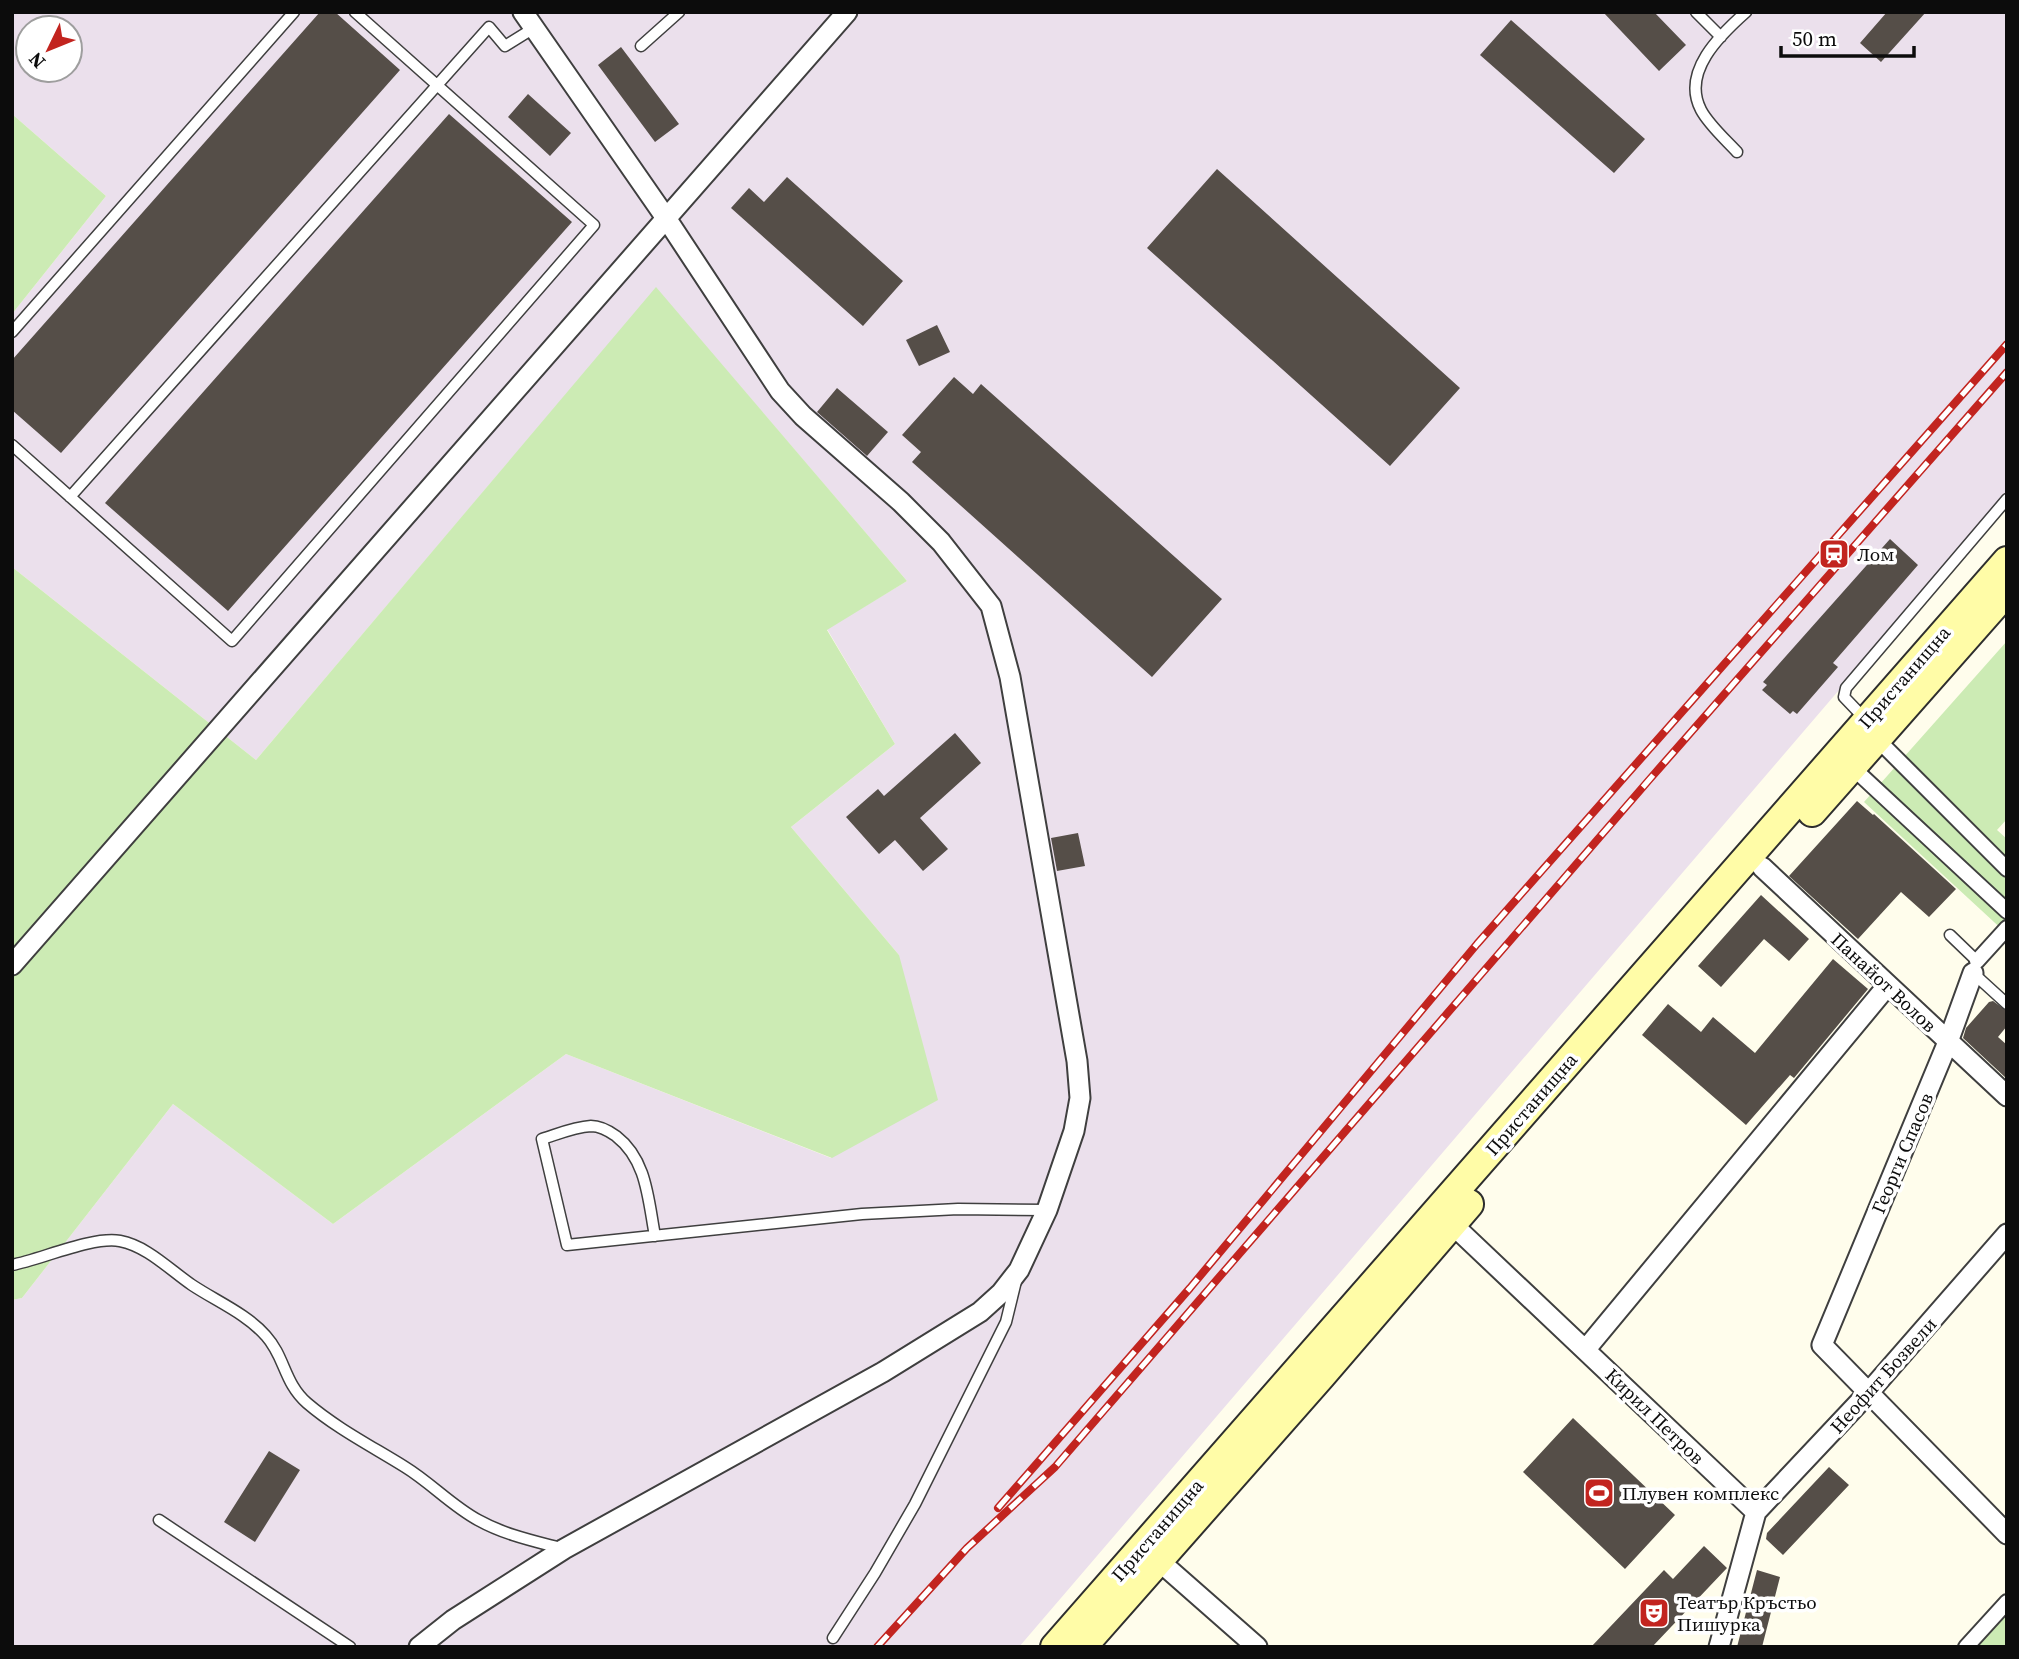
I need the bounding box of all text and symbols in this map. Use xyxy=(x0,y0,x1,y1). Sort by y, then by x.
north arrow xyxy=(14,14,84,84)
scale bar xyxy=(1781,14,1914,58)
text: 50 m xyxy=(1792,24,1837,53)
text: N xyxy=(22,47,51,75)
station icon: Лом xyxy=(1817,537,1851,571)
place label: Лом xyxy=(1857,541,1894,567)
street label: Пристанищна xyxy=(1852,620,1956,734)
street label: Панайот Волов xyxy=(1826,926,1943,1038)
street label: Пристанищна xyxy=(1479,1047,1583,1161)
street label: Георги Спасов xyxy=(1865,1089,1939,1217)
street label: Неофит Бозвели xyxy=(1824,1311,1942,1439)
street label: Кирил Петров xyxy=(1600,1362,1710,1470)
street label: Пристанищна xyxy=(1105,1473,1209,1587)
sports icon: Плувен комплекс xyxy=(1582,1476,1616,1510)
place label: Плувен комплекс xyxy=(1622,1480,1779,1506)
place label: Театър Кръстьо Пишурка xyxy=(1677,1589,1817,1637)
theatre icon: Театър Кръстьо Пишурка xyxy=(1637,1596,1671,1630)

